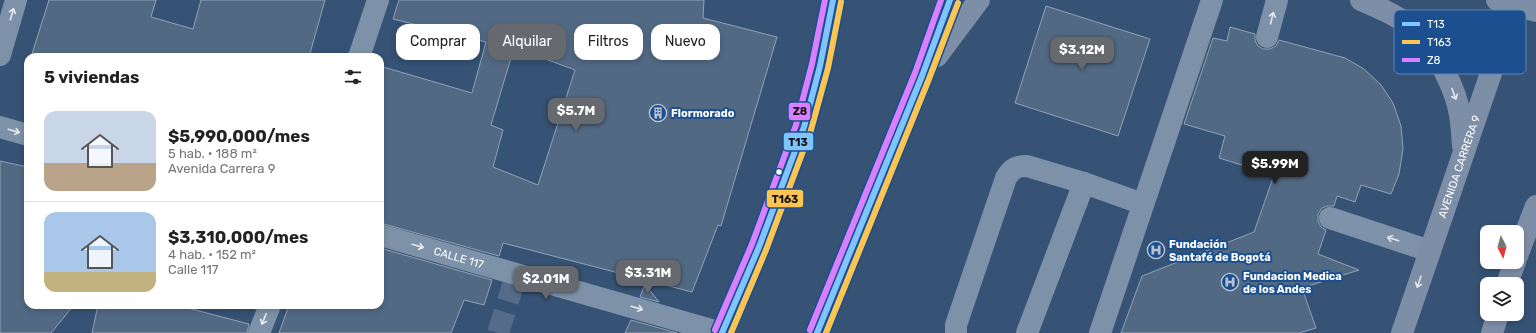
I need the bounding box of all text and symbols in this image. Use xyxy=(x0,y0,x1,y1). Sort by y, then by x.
one-way arrow xyxy=(9,8,16,21)
legend xyxy=(1394,10,1526,74)
one-way arrow xyxy=(1269,12,1276,25)
text: T13 xyxy=(1427,18,1445,31)
chip: Comprar xyxy=(396,24,480,60)
chip: Alquilar xyxy=(488,24,566,60)
chip: Filtros xyxy=(574,24,643,60)
chip: Nuevo xyxy=(651,24,720,60)
text: T163 xyxy=(1427,36,1452,49)
pin: $3.12M xyxy=(1049,37,1115,71)
text: $3.12M xyxy=(1059,42,1105,57)
text: Z8 xyxy=(1427,54,1441,67)
icon: filters xyxy=(342,66,364,88)
text: 5 viviendas xyxy=(44,67,139,87)
one-way arrow xyxy=(1450,87,1458,99)
pin: $5.7M xyxy=(548,98,604,132)
line badge: Z8 xyxy=(788,102,811,121)
text: $5.7M xyxy=(557,103,595,118)
building icon: Flormorado xyxy=(648,103,668,123)
text: Z8 xyxy=(793,105,807,118)
place label: Flormorado xyxy=(671,107,735,120)
street label: AVENIDA CARRERA 9 xyxy=(1435,113,1483,220)
text: $5,990,000/mes xyxy=(168,126,310,146)
icon: home xyxy=(76,127,124,175)
one-way arrow xyxy=(7,128,20,135)
line badge: T13 xyxy=(783,132,814,151)
text: T13 xyxy=(788,136,808,149)
text: 5 hab. · 188 m² xyxy=(168,146,257,161)
pin: $5.99M xyxy=(1242,151,1308,185)
text: $5.99M xyxy=(1251,156,1299,171)
text: Avenida Carrera 9 xyxy=(168,161,275,176)
unlabelled marker xyxy=(774,167,784,177)
line badge: T163 xyxy=(766,189,804,208)
text: T163 xyxy=(772,193,798,206)
north arrow xyxy=(1480,225,1524,269)
map controls xyxy=(1480,225,1524,321)
text: $3,310,000/mes xyxy=(168,227,308,247)
icon: home xyxy=(76,228,124,276)
one-way arrow xyxy=(1387,234,1399,242)
place label: Fundación Santafé de Bogotá xyxy=(1169,238,1271,264)
hospital icon: Fundación Santafé de Bogotá xyxy=(1146,240,1166,260)
one-way arrow xyxy=(411,243,424,250)
street label: CALLE 117 xyxy=(432,244,486,271)
text: 4 hab. · 152 m² xyxy=(168,247,256,262)
pin: $3.31M xyxy=(615,260,681,294)
text: Calle 117 xyxy=(168,262,218,277)
text: $3.31M xyxy=(625,265,671,280)
pin: $2.01M xyxy=(513,266,579,300)
place label: Fundacion Medica de los Andes xyxy=(1243,270,1342,296)
text: $2.01M xyxy=(523,271,569,286)
hospital icon: Fundacion Medica de los Andes xyxy=(1220,272,1240,292)
one-way arrow xyxy=(1415,276,1423,288)
button: layers xyxy=(1480,277,1524,321)
one-way arrow xyxy=(630,305,643,312)
one-way arrow xyxy=(260,313,268,325)

